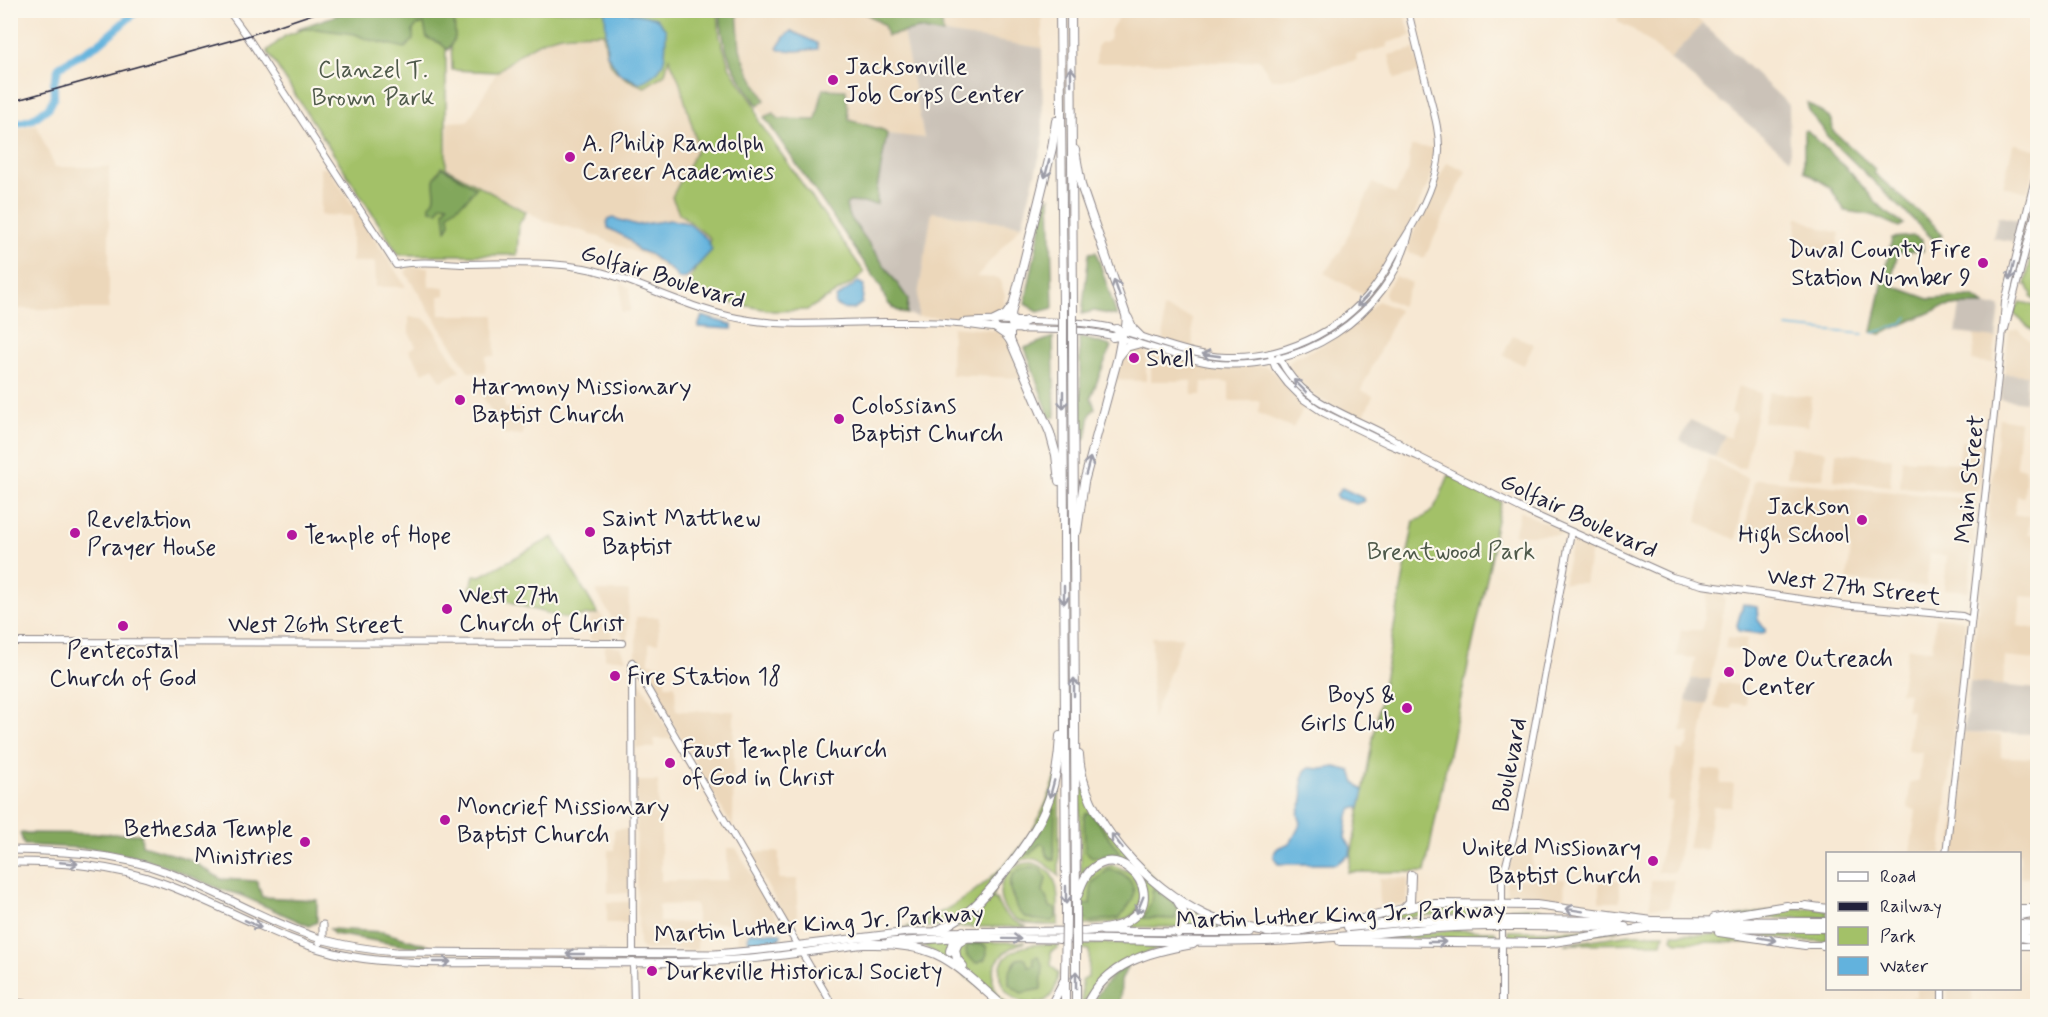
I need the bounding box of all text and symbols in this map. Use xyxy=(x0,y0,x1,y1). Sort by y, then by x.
place label: Jacksonville Job Corps Center xyxy=(845,52,1024,111)
park label: Clanzel T. Brown Park xyxy=(312,55,434,114)
one-way arrow xyxy=(1066,66,1077,86)
marker: Jacksonville Job Corps Center xyxy=(826,73,840,87)
place label: A. Philip Randolph Career Academies xyxy=(582,129,775,188)
marker: A. Philip Randolph Career Academies xyxy=(563,150,577,164)
one-way arrow xyxy=(1040,159,1052,178)
place label: Duval County Fire Station Number 9 xyxy=(1788,235,1971,294)
street label: Golfair Boulevard xyxy=(577,238,749,317)
marker: Duval County Fire Station Number 9 xyxy=(1976,256,1990,270)
one-way arrow xyxy=(2006,261,2017,280)
one-way arrow xyxy=(1110,279,1121,298)
one-way arrow xyxy=(1356,292,1370,307)
place label: Shell xyxy=(1146,344,1194,375)
one-way arrow xyxy=(1202,349,1222,360)
marker: Shell xyxy=(1127,351,1141,365)
place label: Harmony Missionary Baptist Church xyxy=(472,372,691,431)
one-way arrow xyxy=(1292,378,1307,393)
one-way arrow xyxy=(1057,390,1069,410)
place label: Colossians Baptist Church xyxy=(851,391,1004,450)
marker: Harmony Missionary Baptist Church xyxy=(453,393,467,407)
marker: Colossians Baptist Church xyxy=(832,412,846,426)
street label: Main Street xyxy=(1948,413,1993,545)
one-way arrow xyxy=(1083,457,1095,476)
street label: Golfair Boulevard xyxy=(1495,466,1662,566)
place label: Jackson High School xyxy=(1738,492,1850,554)
place label: Saint Matthew Baptist xyxy=(602,504,760,563)
place label: Revelation Prayer House xyxy=(87,505,216,564)
marker: Jackson High School xyxy=(1855,513,1869,527)
place label: Temple of Hope xyxy=(304,521,451,552)
marker: Saint Matthew Baptist xyxy=(583,525,597,539)
marker: Revelation Prayer House xyxy=(68,526,82,540)
marker: Temple of Hope xyxy=(285,528,299,542)
park label: Brentwood Park xyxy=(1367,537,1535,568)
street label: West 27th Street xyxy=(1765,561,1943,614)
place label: West 27th Church of Christ xyxy=(459,581,625,640)
one-way arrow xyxy=(1058,585,1070,605)
marker: West 27th Church of Christ xyxy=(440,602,454,616)
street label: West 26th Street xyxy=(228,610,404,641)
marker: Pentecostal Church of God xyxy=(116,619,130,633)
place label: Pentecostal Church of God xyxy=(49,636,197,695)
place label: Dove Outreach Center xyxy=(1741,644,1893,703)
place label: Fire Station 18 xyxy=(627,662,781,693)
marker: Dove Outreach Center xyxy=(1722,665,1736,679)
marker: Fire Station 18 xyxy=(608,669,622,683)
one-way arrow xyxy=(1068,677,1080,697)
place label: Boys & Girls Club xyxy=(1300,680,1395,739)
marker: Boys & Girls Club xyxy=(1400,701,1414,715)
street label: Boulevard xyxy=(1486,716,1535,815)
place label: Faust Temple Church of God in Christ xyxy=(682,735,887,794)
marker: Faust Temple Church of God in Christ xyxy=(663,756,677,770)
one-way arrow xyxy=(1046,779,1057,798)
place label: Moncrief Missionary Baptist Church xyxy=(457,792,669,851)
marker: Moncrief Missionary Baptist Church xyxy=(438,813,452,827)
place label: Bethesda Temple Ministries xyxy=(124,814,293,873)
one-way arrow xyxy=(1111,833,1124,849)
place label: United Missionary Baptist Church xyxy=(1462,833,1641,892)
marker: Bethesda Temple Ministries xyxy=(298,835,312,849)
legend xyxy=(1826,852,2021,990)
marker: United Missionary Baptist Church xyxy=(1646,854,1660,868)
one-way arrow xyxy=(58,858,78,869)
text: Road xyxy=(1880,865,1916,889)
one-way arrow xyxy=(1060,885,1071,905)
street label: Martin Luther King Jr. Parkway xyxy=(1175,894,1507,937)
one-way arrow xyxy=(1134,895,1145,913)
text: Railway xyxy=(1880,895,1942,919)
street label: Martin Luther King Jr. Parkway xyxy=(653,898,985,951)
one-way arrow xyxy=(1564,904,1584,915)
one-way arrow xyxy=(244,919,262,930)
text: Park xyxy=(1880,925,1916,949)
one-way arrow xyxy=(1002,933,1022,945)
one-way arrow xyxy=(1757,934,1776,945)
one-way arrow xyxy=(1426,936,1446,948)
one-way arrow xyxy=(565,948,585,960)
text: Water xyxy=(1880,955,1929,979)
one-way arrow xyxy=(432,956,452,968)
place label: Durkeville Historical Society xyxy=(664,957,943,988)
marker: Durkeville Historical Society xyxy=(645,964,659,978)
one-way arrow xyxy=(1070,971,1082,991)

